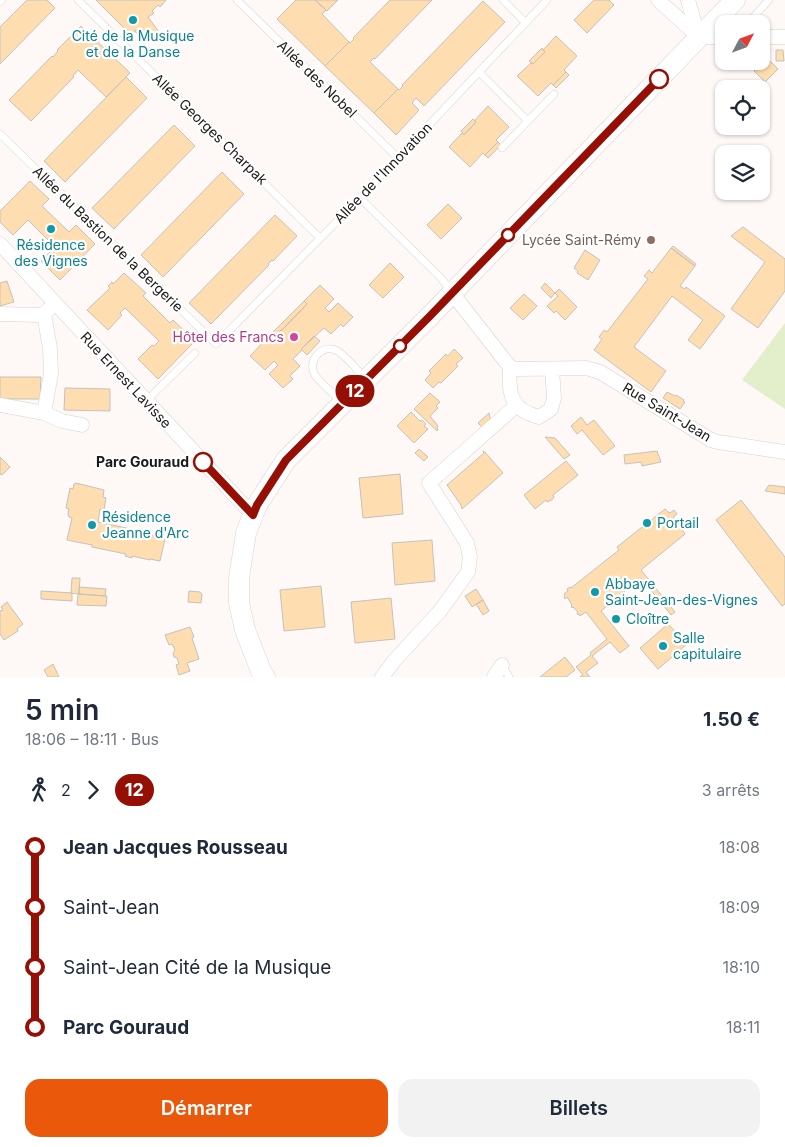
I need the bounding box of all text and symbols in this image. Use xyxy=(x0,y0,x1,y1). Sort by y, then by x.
marker: Cité de la Musique et de la Danse xyxy=(127,14,139,26)
north arrow xyxy=(715,15,770,70)
map controls xyxy=(715,15,770,200)
place label: Cité de la Musique et de la Danse xyxy=(72,27,194,60)
street label: Allée des Nobel xyxy=(274,36,361,121)
street label: Allée Georges Charpak xyxy=(149,69,271,188)
unlabelled marker xyxy=(649,69,669,89)
button: locate xyxy=(715,80,770,135)
street label: Allée de l'Innovation xyxy=(330,119,435,227)
button: layers xyxy=(715,145,770,200)
street label: Allée du Bastion de la Bergerie xyxy=(30,162,187,315)
marker: Résidence des Vignes xyxy=(45,223,57,235)
unlabelled marker xyxy=(501,228,515,242)
place label: Lycée Saint-Rémy xyxy=(522,231,641,248)
marker: Lycée Saint-Rémy xyxy=(645,234,657,246)
place label: Résidence des Vignes xyxy=(14,236,88,269)
street label: Rue Ernest Lavisse xyxy=(77,328,175,431)
place label: Hôtel des Francs xyxy=(173,328,284,345)
marker: Hôtel des Francs xyxy=(288,331,300,343)
unlabelled marker xyxy=(393,339,407,353)
line badge: 12 xyxy=(332,375,378,407)
street label: Rue Saint-Jean xyxy=(620,378,715,445)
text: 12 xyxy=(345,380,365,401)
marker: Parc Gouraud xyxy=(193,452,213,472)
place label: Parc Gouraud xyxy=(96,453,189,470)
place label: Résidence Jeanne d'Arc xyxy=(102,508,189,541)
place label: Portail xyxy=(657,514,699,531)
marker: Portail xyxy=(641,517,653,529)
marker: Résidence Jeanne d'Arc xyxy=(86,519,98,531)
place label: Abbaye Saint-Jean-des-Vignes xyxy=(605,575,758,608)
marker: Abbaye Saint-Jean-des-Vignes xyxy=(589,586,601,598)
place label: Cloître xyxy=(626,610,669,627)
marker: Cloître xyxy=(610,613,622,625)
place label: Salle capitulaire xyxy=(673,629,742,662)
marker: Salle capitulaire xyxy=(657,640,669,652)
text: 5 min xyxy=(25,693,99,727)
text: 1.50 € xyxy=(703,708,760,731)
text: 18:06 – 18:11 · Bus xyxy=(25,729,159,749)
icon: walk xyxy=(25,776,53,804)
icon: forward xyxy=(79,776,107,804)
text: 12 xyxy=(125,779,144,800)
text: 2 xyxy=(61,780,71,800)
text: 3 arrêts xyxy=(702,780,760,800)
text: Jean Jacques Rousseau xyxy=(63,836,288,859)
text: 18:08 xyxy=(719,837,760,857)
text: Saint-Jean xyxy=(63,896,159,919)
text: 18:09 xyxy=(719,897,760,917)
text: Saint-Jean Cité de la Musique xyxy=(63,956,331,979)
text: 18:10 xyxy=(722,957,760,977)
text: Parc Gouraud xyxy=(63,1016,189,1039)
text: 18:11 xyxy=(726,1017,760,1037)
button: Démarrer xyxy=(25,1079,388,1137)
button: Billets xyxy=(398,1079,760,1137)

